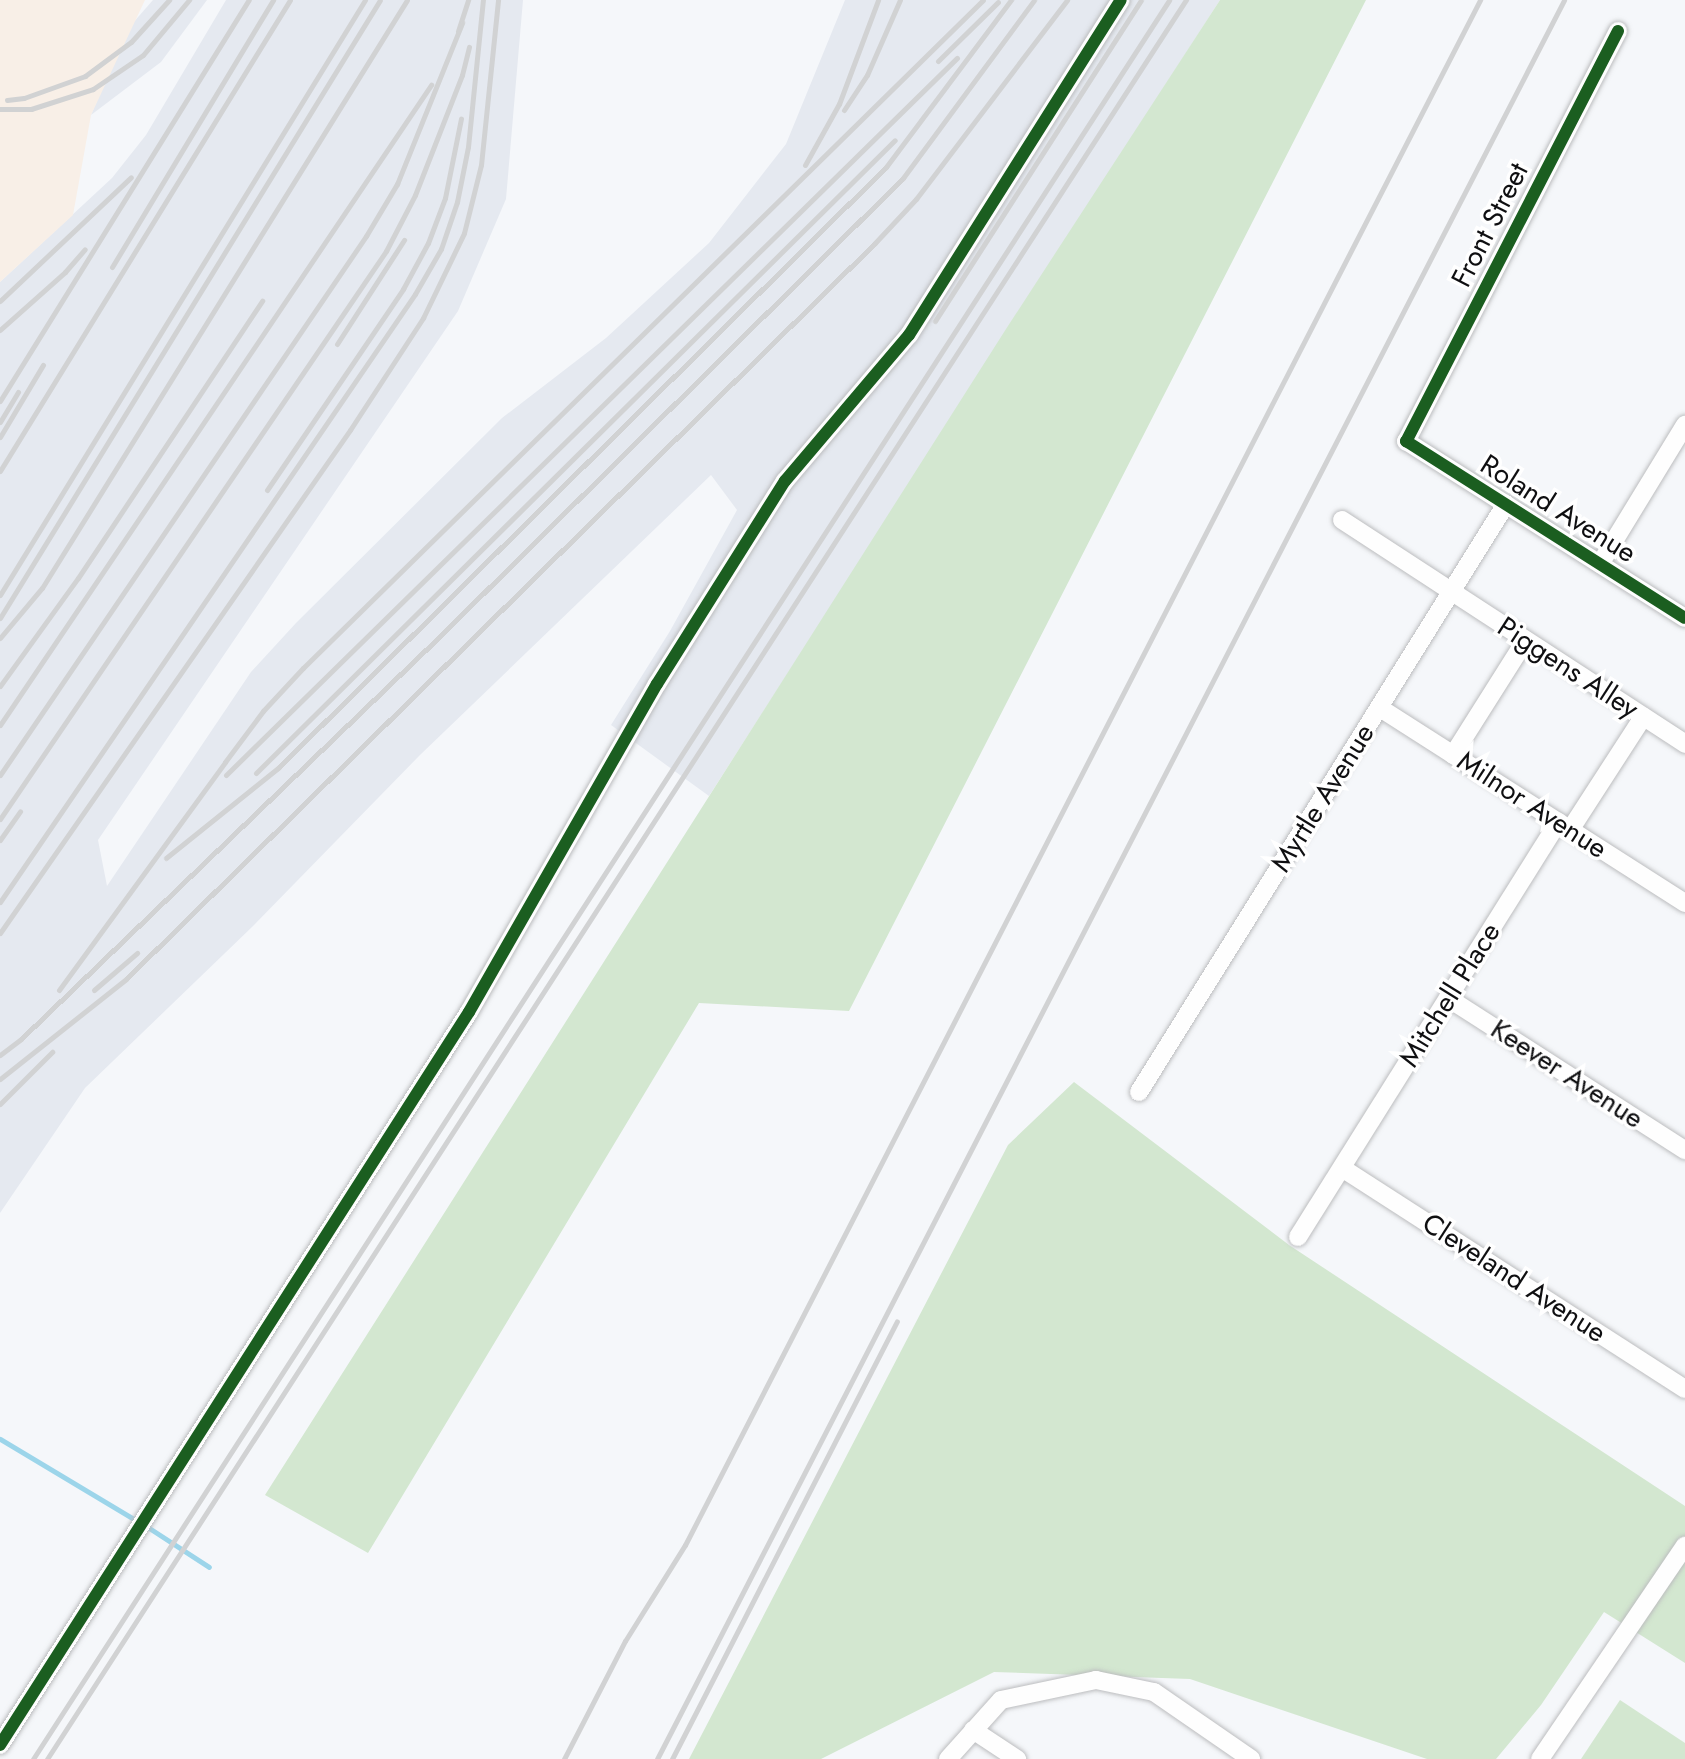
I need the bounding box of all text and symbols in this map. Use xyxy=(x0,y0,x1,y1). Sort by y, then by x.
street label: Front Street xyxy=(1444,157,1536,293)
street label: Roland Avenue xyxy=(1474,448,1642,570)
street label: Piggens Alley xyxy=(1491,610,1645,726)
street label: Myrtle Avenue xyxy=(1264,718,1382,878)
street label: Milnor Avenue xyxy=(1451,744,1613,866)
street label: Mitchell Place xyxy=(1392,917,1508,1073)
street label: Keever Avenue xyxy=(1484,1012,1650,1136)
street label: Cleveland Avenue xyxy=(1416,1206,1612,1350)

